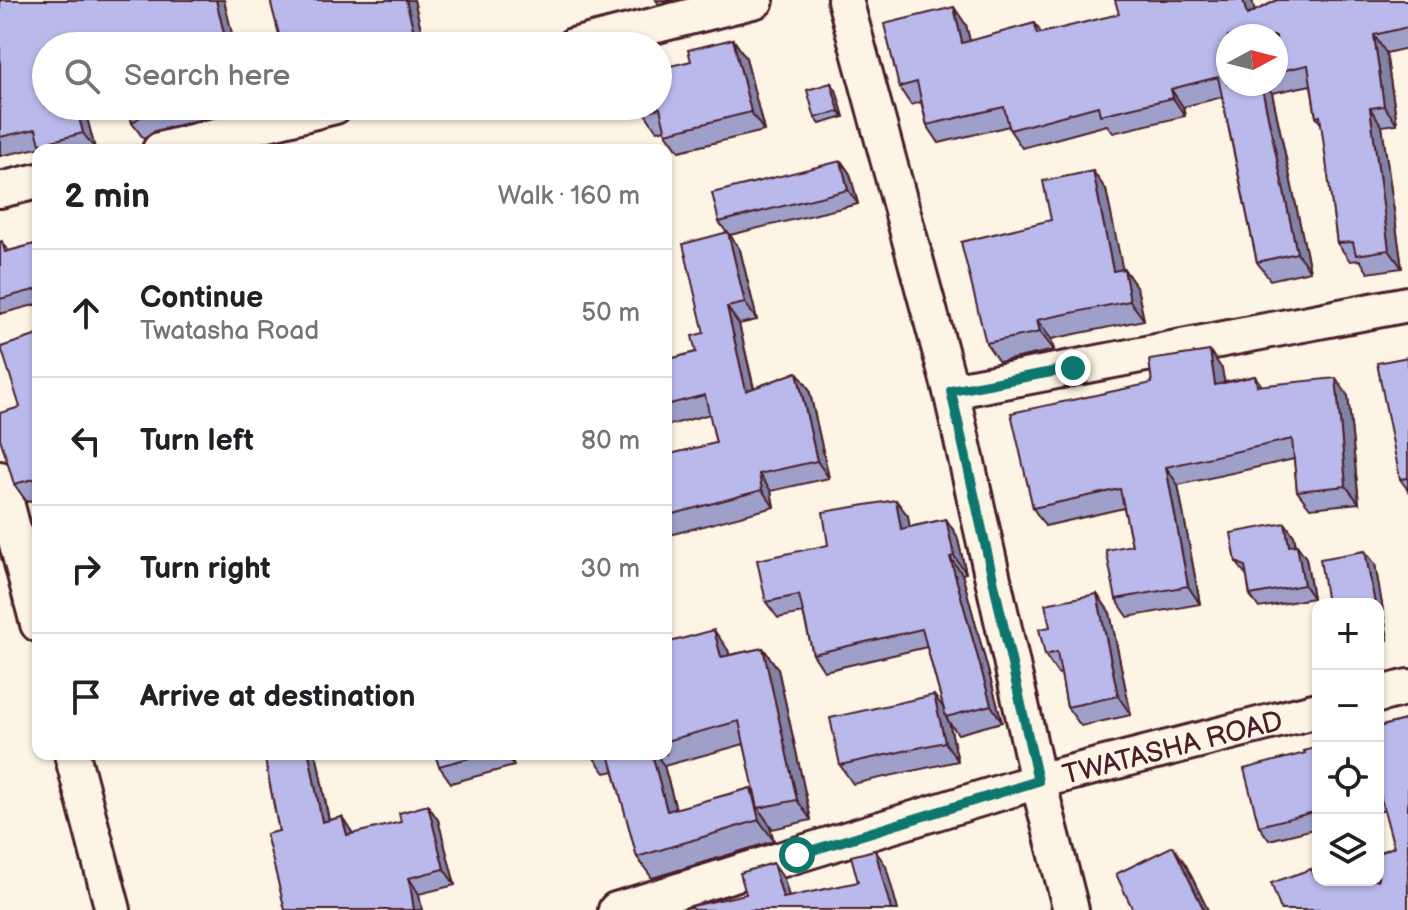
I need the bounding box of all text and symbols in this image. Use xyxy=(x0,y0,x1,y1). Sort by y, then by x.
north arrow xyxy=(1216,24,1288,96)
search box xyxy=(32,32,672,120)
icon: search xyxy=(60,54,104,98)
text: Search here xyxy=(124,58,290,94)
text: 2 min xyxy=(64,176,150,217)
text: Walk · 160 m xyxy=(498,181,640,212)
text: Continue xyxy=(140,280,263,316)
icon: ahead xyxy=(64,291,108,335)
text: 50 m xyxy=(581,298,640,329)
text: Twatasha Road xyxy=(140,316,319,347)
route end xyxy=(1055,350,1091,386)
icon: left xyxy=(64,419,108,463)
text: Turn left xyxy=(140,423,254,459)
text: 80 m xyxy=(581,426,640,457)
icon: right xyxy=(64,547,108,591)
text: Turn right xyxy=(140,551,271,587)
text: 30 m xyxy=(580,554,640,585)
map controls xyxy=(1312,598,1384,886)
button: + xyxy=(1312,598,1384,670)
button: − xyxy=(1312,670,1384,742)
icon: arrive xyxy=(64,675,108,719)
text: Arrive at destination xyxy=(140,679,416,715)
street label: TWATASHA ROAD xyxy=(1059,705,1286,792)
button: locate xyxy=(1312,742,1384,814)
button: layers xyxy=(1312,814,1384,886)
route start xyxy=(779,837,815,873)

